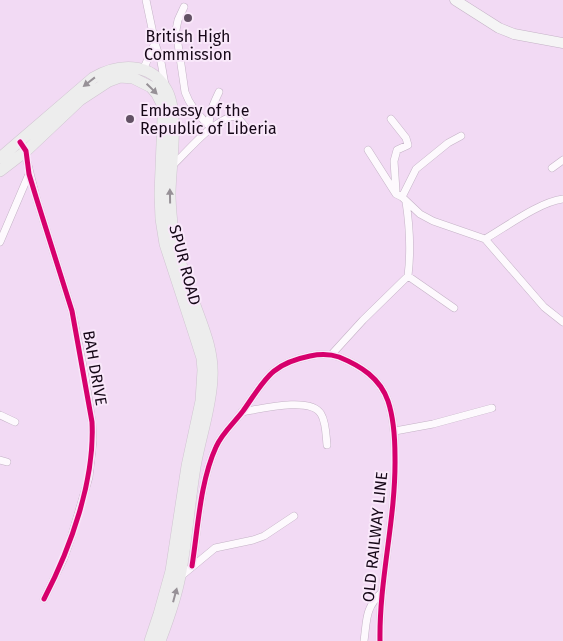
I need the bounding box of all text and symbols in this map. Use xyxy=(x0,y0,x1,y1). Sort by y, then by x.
marker: British High Commission xyxy=(182,12,194,24)
place label: British High Commission xyxy=(144,27,232,64)
one-way arrow xyxy=(82,77,95,88)
one-way arrow xyxy=(146,83,158,95)
place label: Embassy of the Republic of Liberia xyxy=(140,101,277,138)
marker: Embassy of the Republic of Liberia xyxy=(124,113,136,125)
one-way arrow xyxy=(166,188,174,204)
street label: SPUR ROAD xyxy=(165,223,205,307)
street label: BAH DRIVE xyxy=(79,329,111,407)
street label: OLD RAILWAY LINE xyxy=(359,471,391,603)
one-way arrow xyxy=(172,587,180,602)

